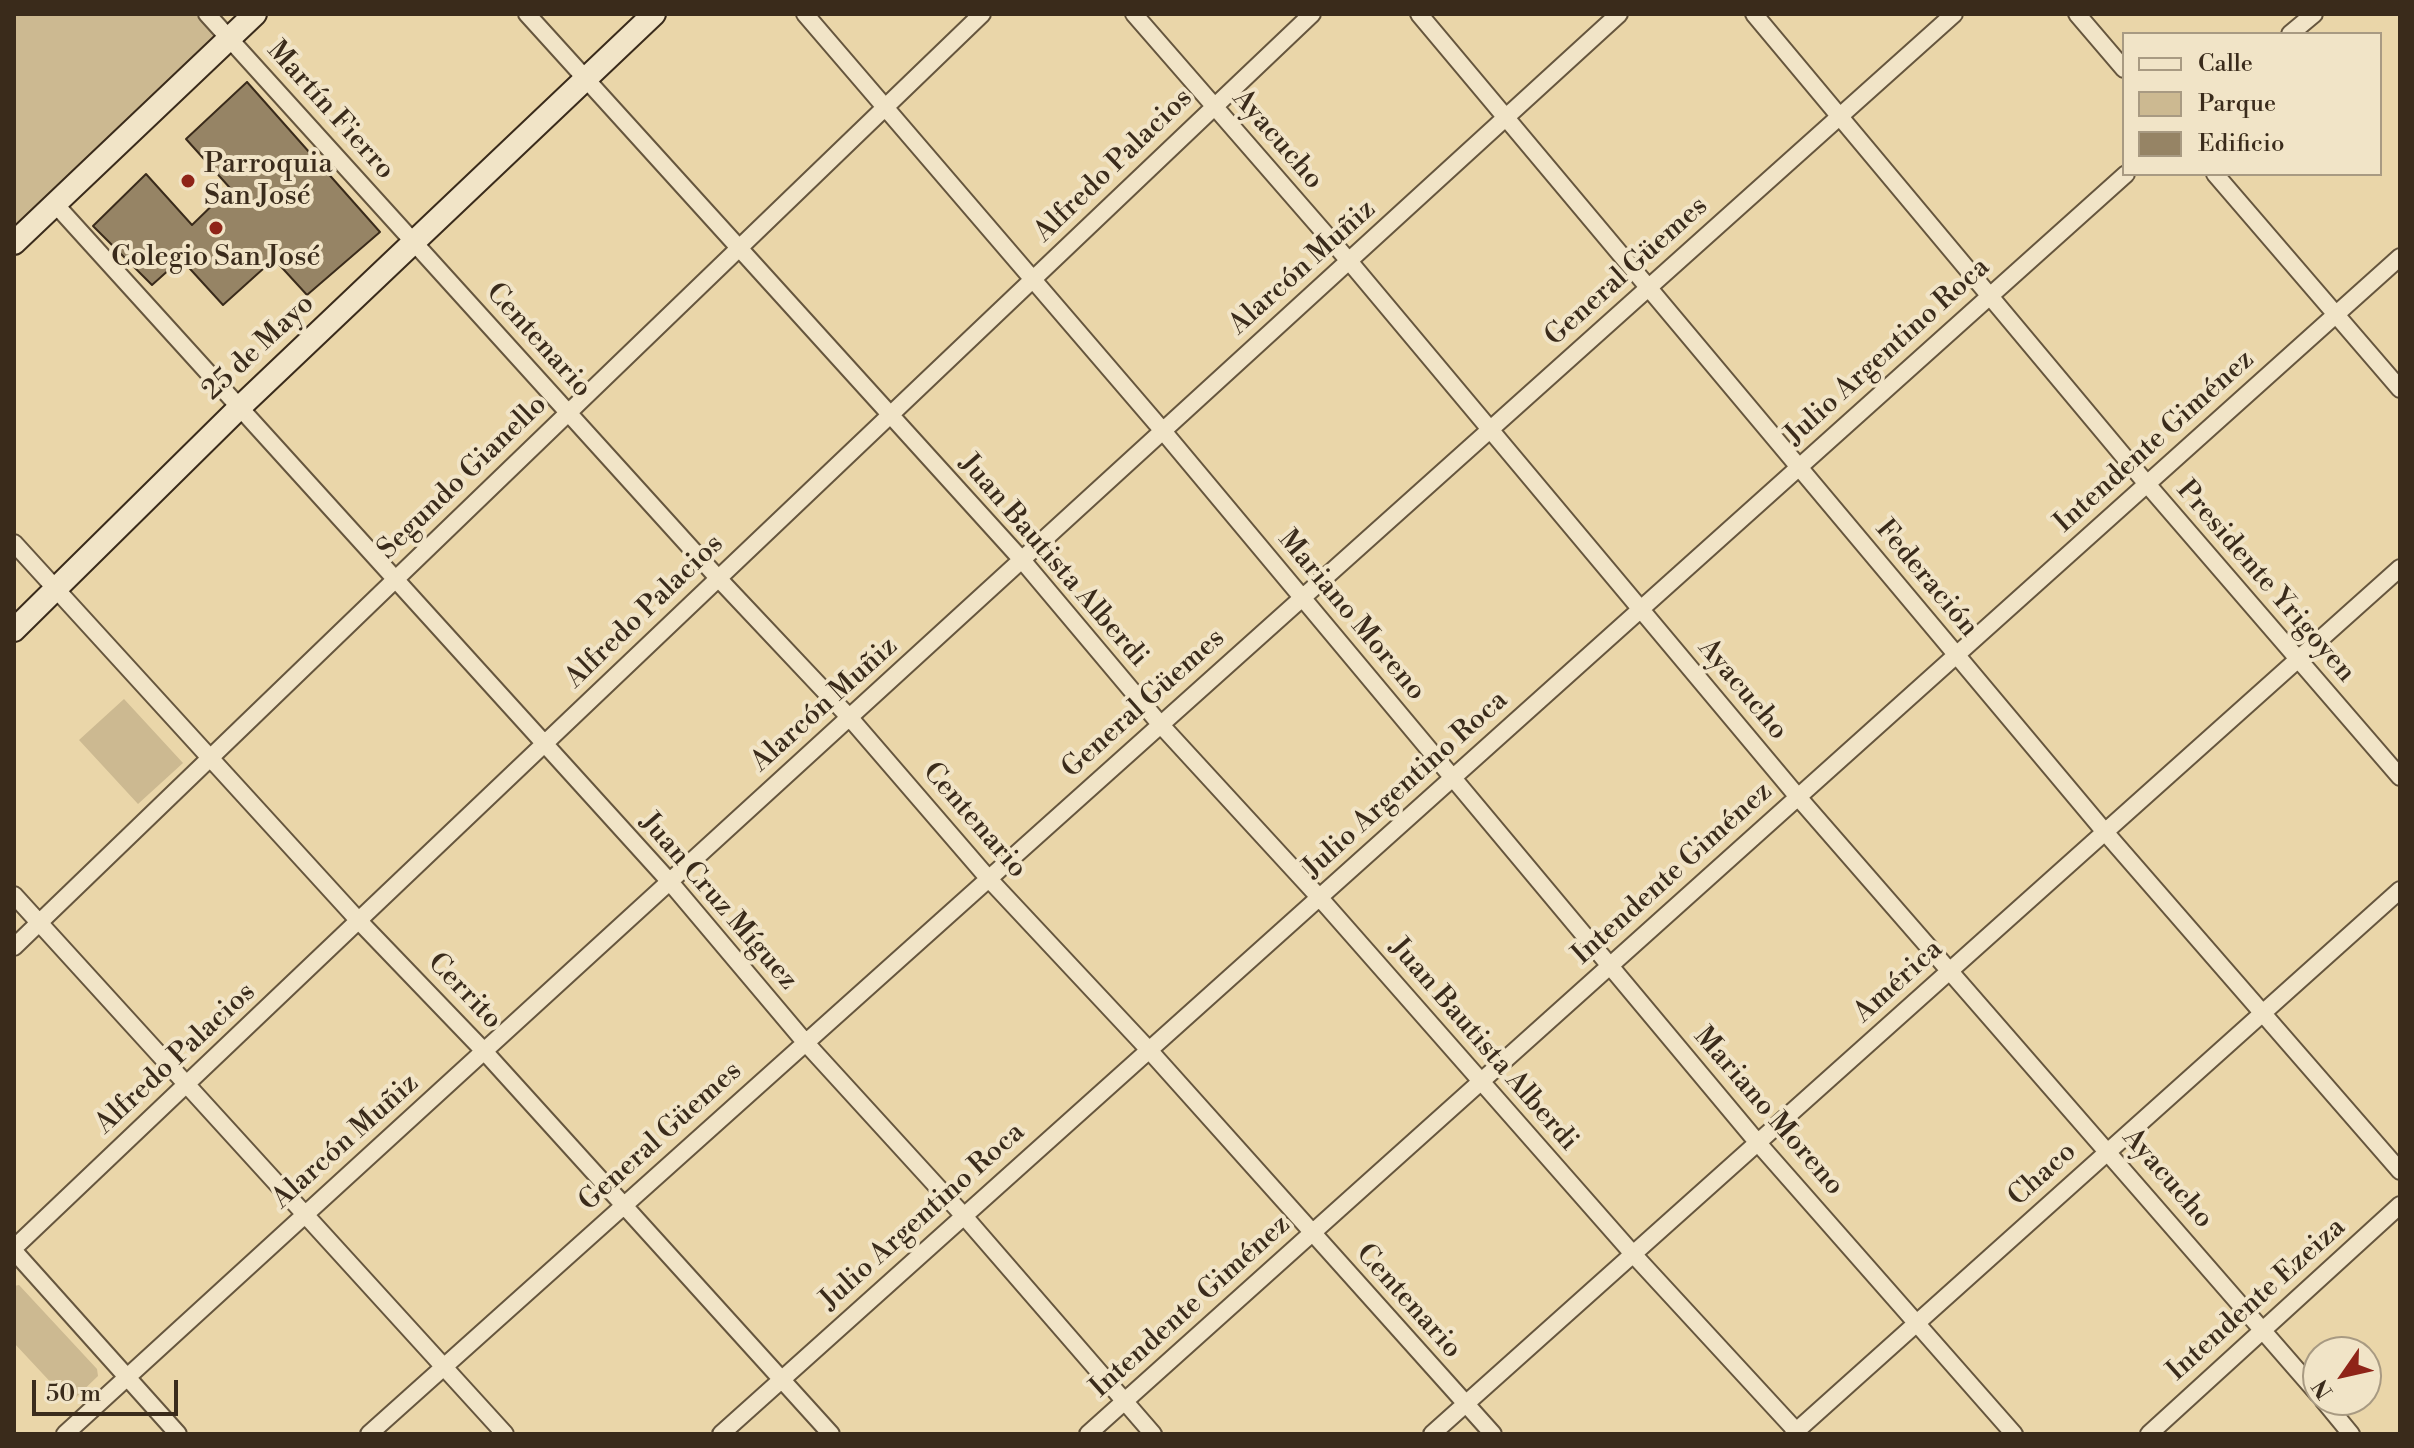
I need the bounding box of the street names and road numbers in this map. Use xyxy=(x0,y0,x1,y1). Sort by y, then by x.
street label: Martín Fierro xyxy=(259,35,401,187)
street label: Alfredo Palacios xyxy=(1028,82,1200,250)
street label: Ayacucho xyxy=(1224,83,1330,197)
street label: General Güemes xyxy=(1539,190,1715,354)
street label: Alarcón Muñiz xyxy=(1223,193,1383,343)
street label: Julio Argentino Roca xyxy=(1779,251,1997,453)
street label: Centenario xyxy=(478,277,598,405)
street label: 25 de Mayo xyxy=(196,288,322,408)
street label: Intendente Giménez xyxy=(2048,344,2262,540)
street label: Segundo Gianello xyxy=(371,389,555,567)
street label: Juan Bautista Alberdi xyxy=(951,448,1155,674)
street label: Presidente Yrigoyen xyxy=(2168,474,2362,690)
street label: Federación xyxy=(1867,514,1985,644)
street label: Mariano Moreno xyxy=(1270,524,1432,708)
street label: Alfredo Palacios xyxy=(559,528,731,696)
street label: General Güemes xyxy=(1056,622,1232,786)
street label: Alarcón Muñiz xyxy=(745,630,905,780)
street label: Ayacucho xyxy=(1690,633,1794,747)
street label: Julio Argentino Roca xyxy=(1297,684,1515,886)
street label: Centenario xyxy=(915,756,1033,886)
street label: Intendente Giménez xyxy=(1566,776,1780,972)
street label: Juan Cruz Míguez xyxy=(632,806,804,998)
street label: Juan Bautista Alberdi xyxy=(1381,932,1585,1158)
street label: América xyxy=(1848,933,1950,1031)
street label: Cerrito xyxy=(420,947,508,1037)
street label: Alfredo Palacios xyxy=(89,976,263,1142)
street label: Mariano Moreno xyxy=(1686,1021,1850,1203)
street label: General Güemes xyxy=(573,1055,749,1219)
street label: Alarcón Muñiz xyxy=(266,1067,426,1217)
street label: Julio Argentino Roca xyxy=(814,1116,1032,1318)
street label: Ayacucho xyxy=(2114,1122,2220,1236)
street label: Chaco xyxy=(2002,1136,2084,1214)
street label: Intendente Giménez xyxy=(1084,1209,1298,1405)
street label: Intendente Ezeiza xyxy=(2161,1211,2353,1389)
street label: Centenario xyxy=(1348,1238,1468,1366)

